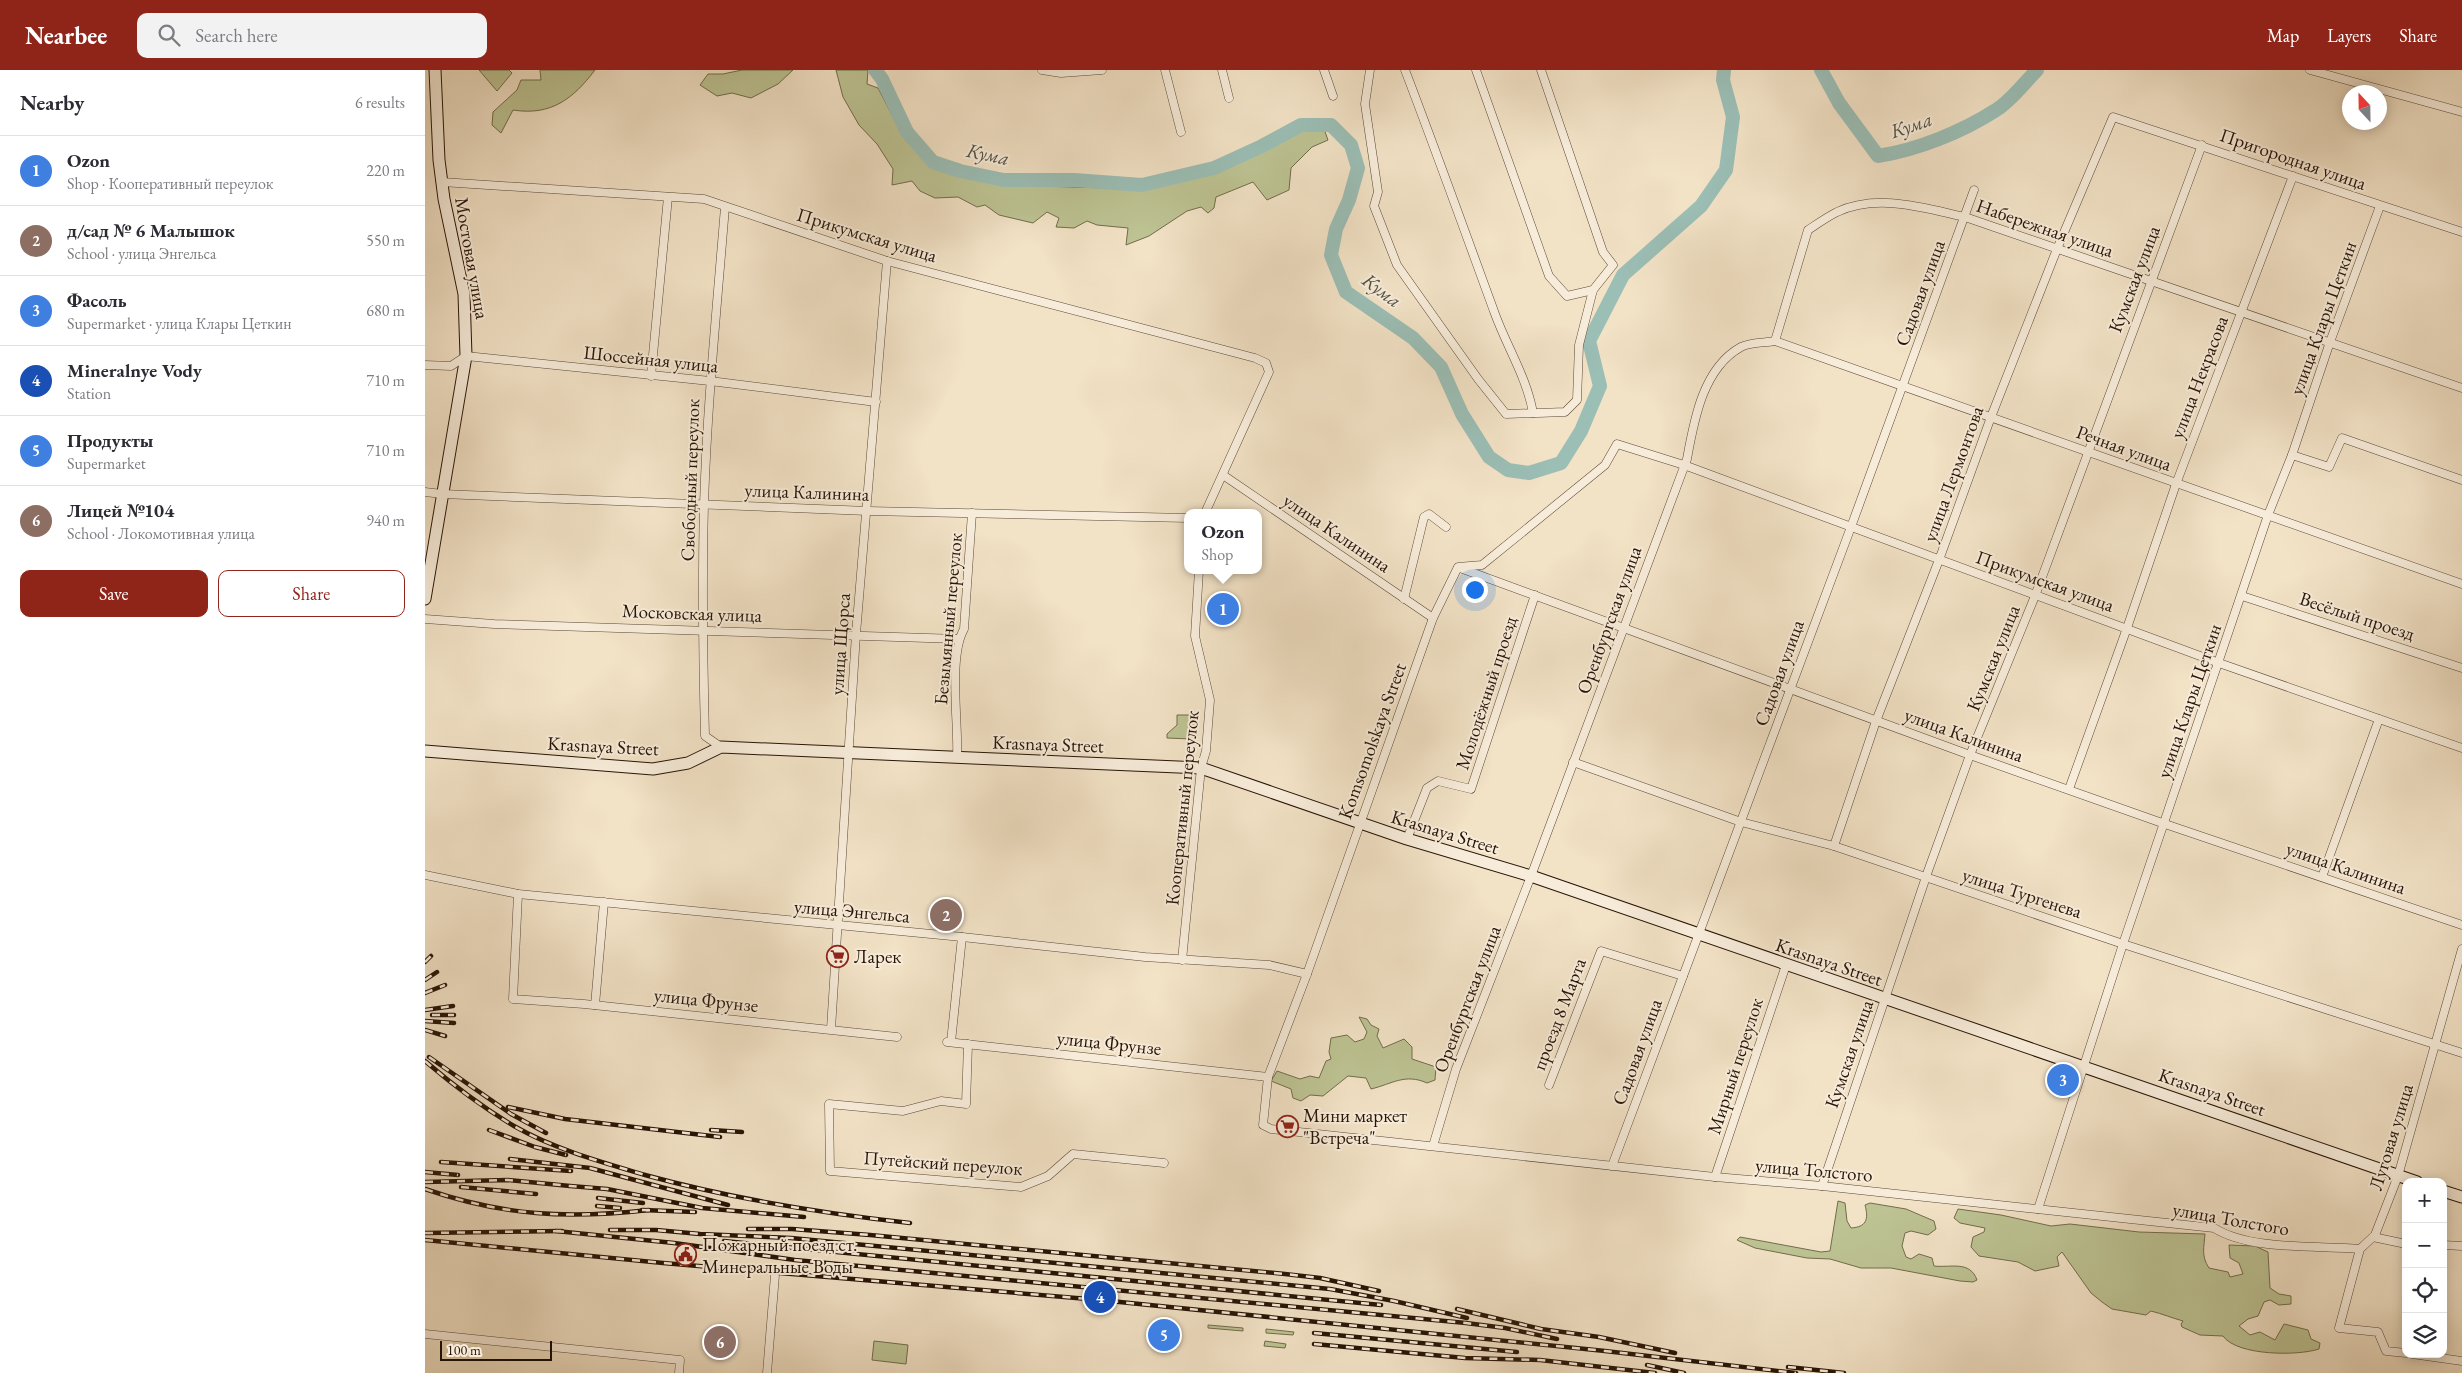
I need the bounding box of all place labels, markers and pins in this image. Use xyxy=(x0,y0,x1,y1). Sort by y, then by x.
pin: 1 xyxy=(1207,590,1239,628)
pin: 2 xyxy=(930,896,962,934)
supermarket icon: Ларек xyxy=(826,944,850,968)
place label: Ларек xyxy=(854,944,901,969)
pin: 3 xyxy=(2047,1061,2079,1099)
place label: Мини маркет "Встреча" xyxy=(1303,1103,1407,1150)
supermarket icon: Мини маркет "Встреча" xyxy=(1275,1114,1299,1138)
place label: Пожарный поезд ст. Минеральные Воды xyxy=(702,1232,857,1279)
public building icon: Пожарный поезд ст. Минеральные Воды xyxy=(674,1243,698,1267)
pin: 4 xyxy=(1084,1278,1116,1316)
pin: 5 xyxy=(1148,1316,1180,1354)
pin: 6 xyxy=(704,1323,736,1361)

